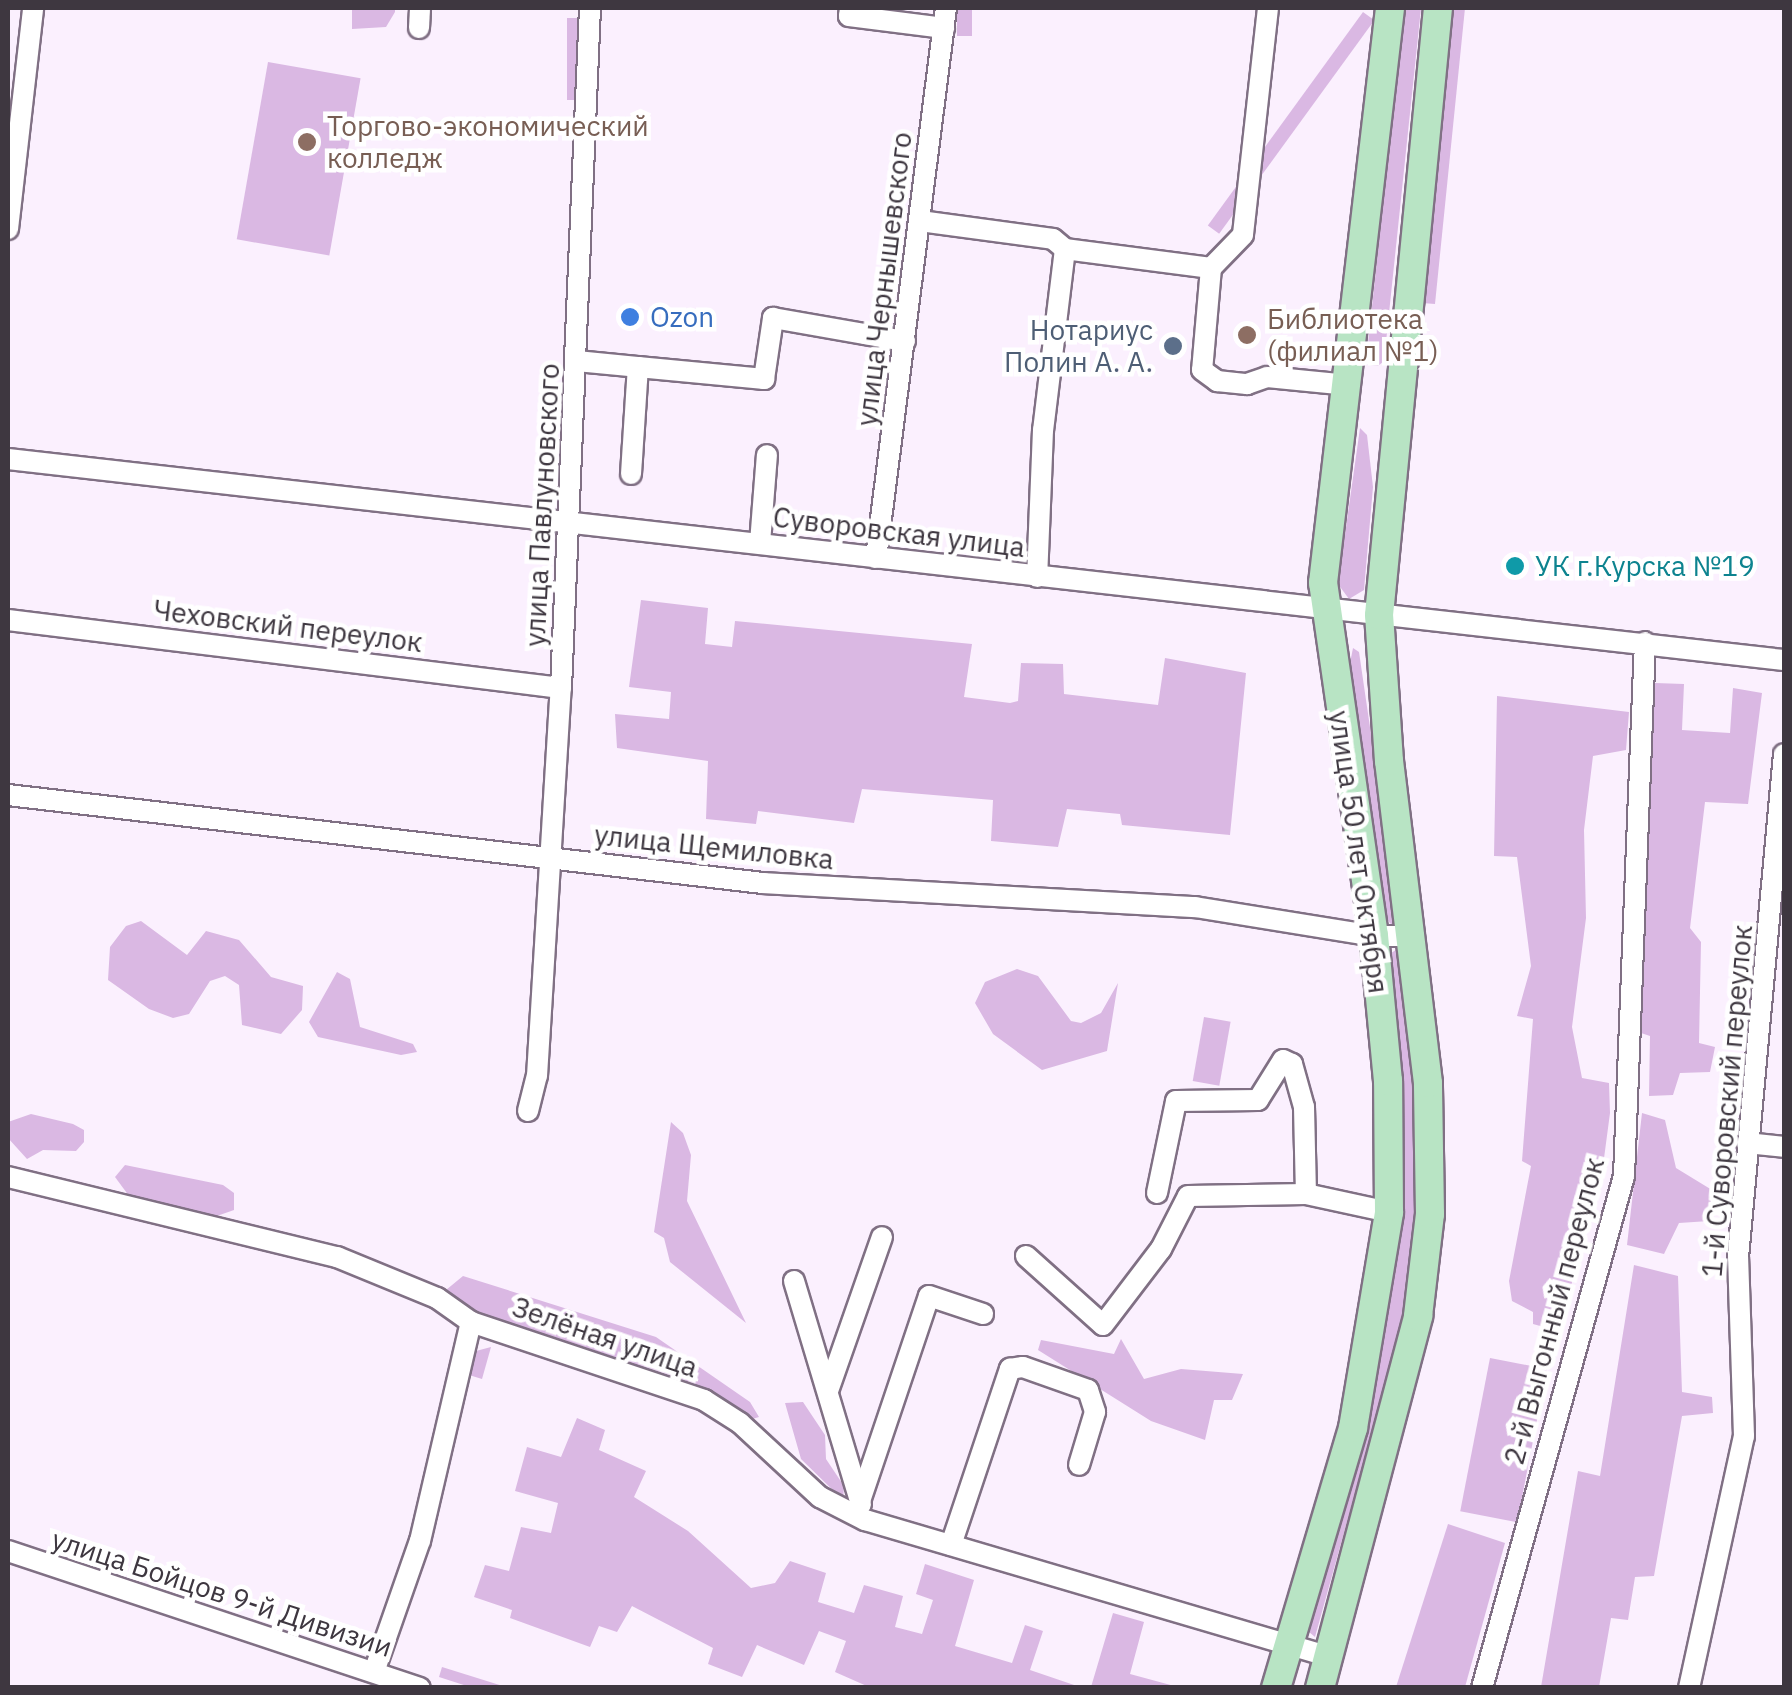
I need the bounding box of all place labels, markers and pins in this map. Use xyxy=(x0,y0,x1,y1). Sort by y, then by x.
place label: Торгово-экономический колледж xyxy=(327,109,649,175)
marker: Торгово-экономический колледж xyxy=(296,131,318,153)
place label: Ozon xyxy=(650,300,714,334)
place label: Библиотека (филиал №1) xyxy=(1267,302,1439,368)
marker: Ozon xyxy=(619,306,641,328)
place label: Нотариус Полин А. А. xyxy=(1004,313,1153,379)
marker: Библиотека (филиал №1) xyxy=(1236,324,1258,346)
marker: Нотариус Полин А. А. xyxy=(1162,335,1184,357)
place label: УК г.Курска №19 xyxy=(1535,549,1755,583)
marker: УК г.Курска №19 xyxy=(1504,555,1526,577)

